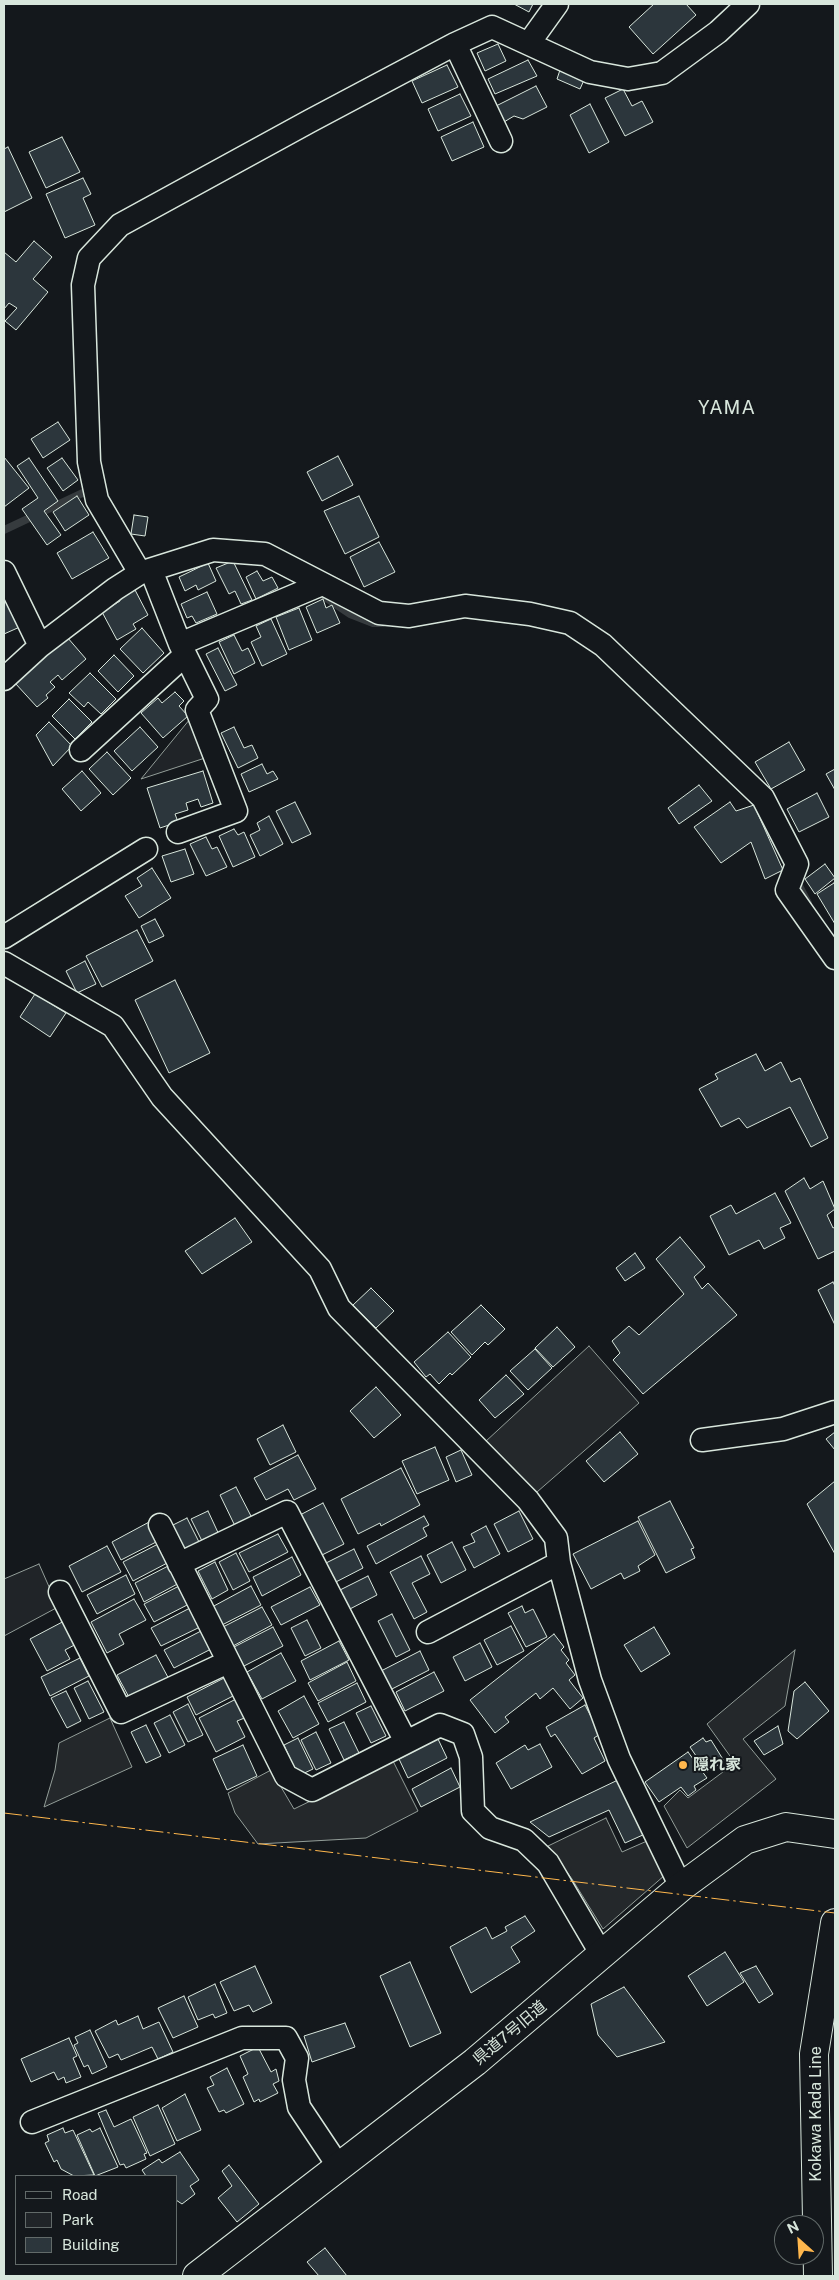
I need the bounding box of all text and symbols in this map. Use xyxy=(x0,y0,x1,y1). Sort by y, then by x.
district label: YAMA xyxy=(698,397,756,419)
place label: 隠れ家 xyxy=(693,1755,741,1775)
marker: 隠れ家 xyxy=(677,1759,689,1771)
street label: 県道7号旧道 xyxy=(470,1997,550,2069)
street label: Kokawa Kada Line xyxy=(806,2046,826,2182)
legend xyxy=(15,2175,178,2265)
text: Road xyxy=(62,2186,98,2203)
text: Park xyxy=(62,2211,94,2228)
north arrow xyxy=(774,2215,824,2265)
text: N xyxy=(784,2218,801,2237)
text: Building xyxy=(62,2236,120,2253)

